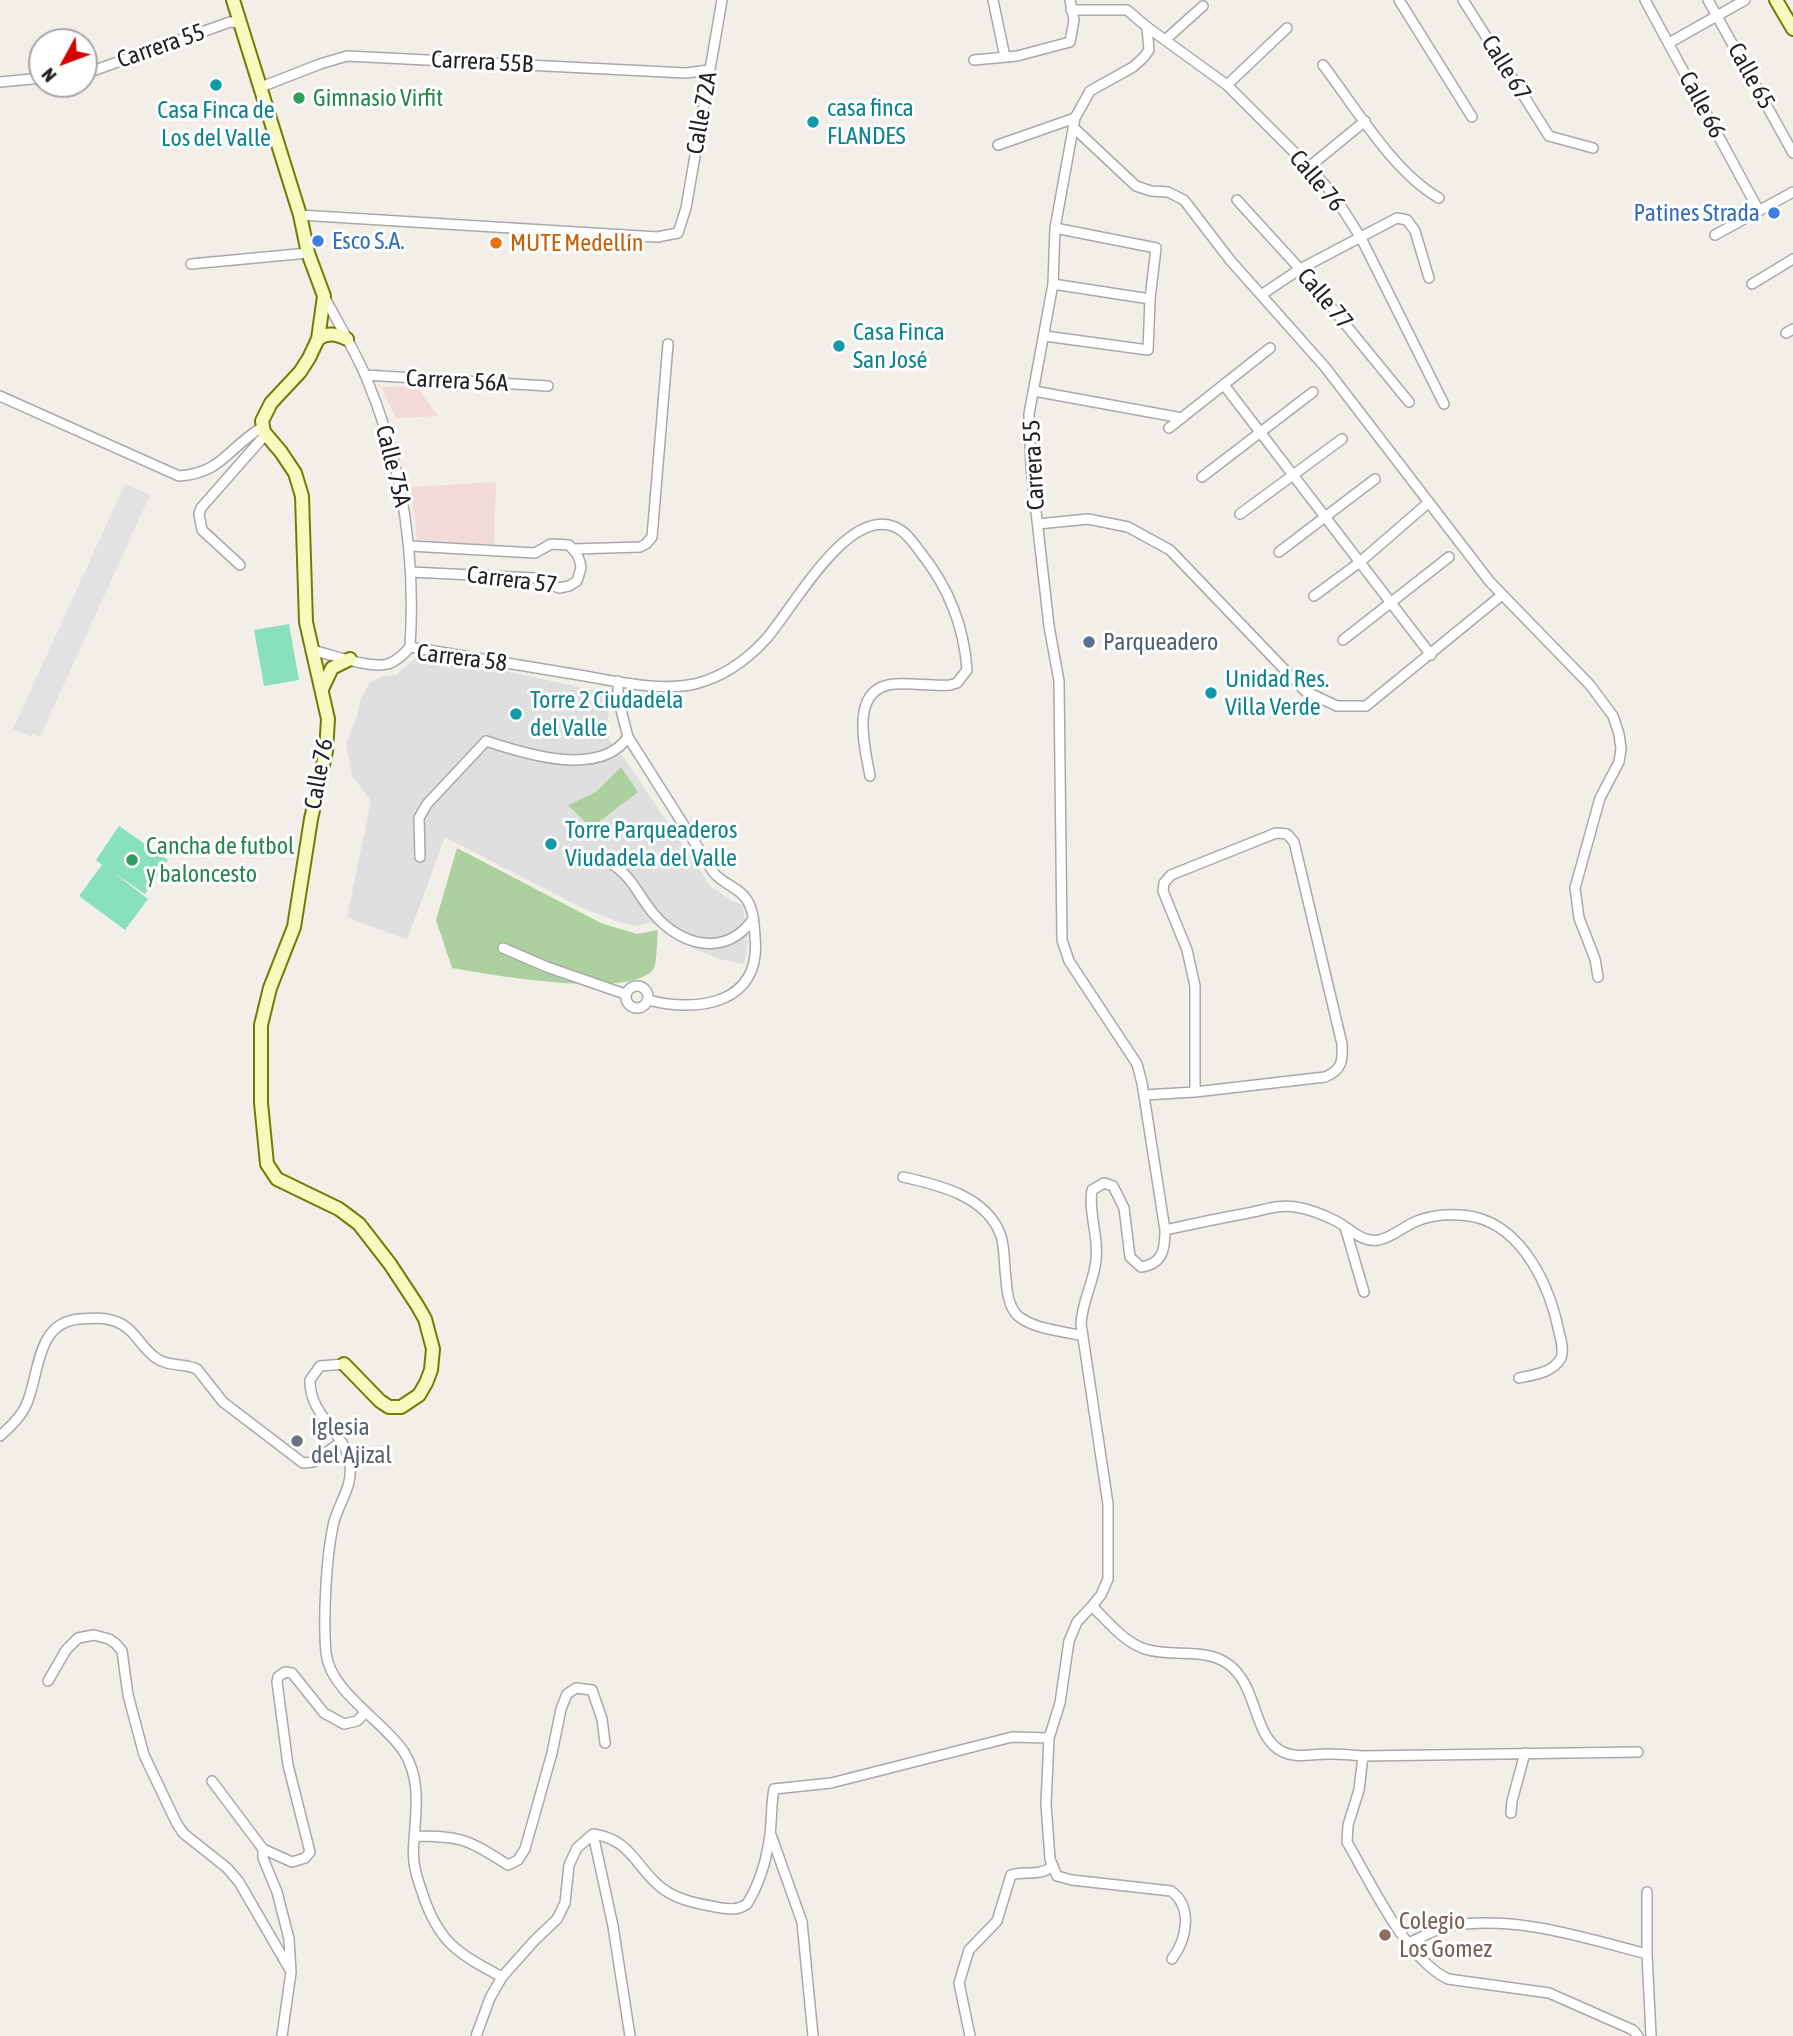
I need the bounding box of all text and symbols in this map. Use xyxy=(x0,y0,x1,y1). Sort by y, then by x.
street label: Carrera 55 xyxy=(113,18,209,74)
north arrow xyxy=(28,28,98,98)
street label: Calle 67 xyxy=(1475,30,1537,106)
street label: Calle 65 xyxy=(1721,38,1781,114)
street label: Carrera 55B xyxy=(430,45,534,79)
text: N xyxy=(37,64,61,87)
street label: Calle 66 xyxy=(1673,67,1731,143)
street label: Calle 72A xyxy=(681,70,723,156)
marker: Casa Finca de Los del Valle xyxy=(208,77,224,93)
place label: Gimnasio Virfit xyxy=(313,84,443,112)
marker: Gimnasio Virfit xyxy=(291,90,307,106)
place label: casa finca FLANDES xyxy=(827,94,914,150)
place label: Casa Finca de Los del Valle xyxy=(157,96,275,152)
marker: casa finca FLANDES xyxy=(805,114,821,130)
street label: Calle 76 xyxy=(1283,144,1351,218)
place label: Patines Strada xyxy=(1634,199,1760,227)
marker: Patines Strada xyxy=(1766,205,1782,221)
place label: Esco S.A. xyxy=(332,227,405,255)
place label: MUTE Medellín xyxy=(510,229,643,257)
marker: Esco S.A. xyxy=(310,233,326,249)
marker: MUTE Medellín xyxy=(488,235,504,251)
street label: Calle 77 xyxy=(1291,262,1359,336)
place label: Casa Finca San José xyxy=(853,318,945,374)
marker: Casa Finca San José xyxy=(831,338,847,354)
street label: Carrera 56A xyxy=(405,364,509,398)
street label: Carrera 55 xyxy=(1017,419,1051,511)
street label: Calle 75A xyxy=(369,422,417,510)
street label: Carrera 57 xyxy=(465,560,559,600)
place label: Parqueadero xyxy=(1103,628,1218,656)
marker: Parqueadero xyxy=(1081,634,1097,650)
street label: Carrera 58 xyxy=(415,638,509,678)
place label: Unidad Res. Villa Verde xyxy=(1225,665,1329,721)
marker: Unidad Res. Villa Verde xyxy=(1203,685,1219,701)
place label: Torre 2 Ciudadela del Valle xyxy=(530,686,684,742)
marker: Torre 2 Ciudadela del Valle xyxy=(508,706,524,722)
street label: Calle 76 xyxy=(299,736,339,812)
place label: Torre Parqueaderos Viudadela del Valle xyxy=(565,816,737,872)
place label: Cancha de futbol y baloncesto xyxy=(146,832,294,888)
marker: Torre Parqueaderos Viudadela del Valle xyxy=(543,836,559,852)
marker: Cancha de futbol y baloncesto xyxy=(124,852,140,868)
place label: Iglesia del Ajizal xyxy=(311,1413,392,1469)
marker: Iglesia del Ajizal xyxy=(289,1433,305,1449)
place label: Colegio Los Gomez xyxy=(1399,1907,1492,1963)
marker: Colegio Los Gomez xyxy=(1377,1927,1393,1943)

